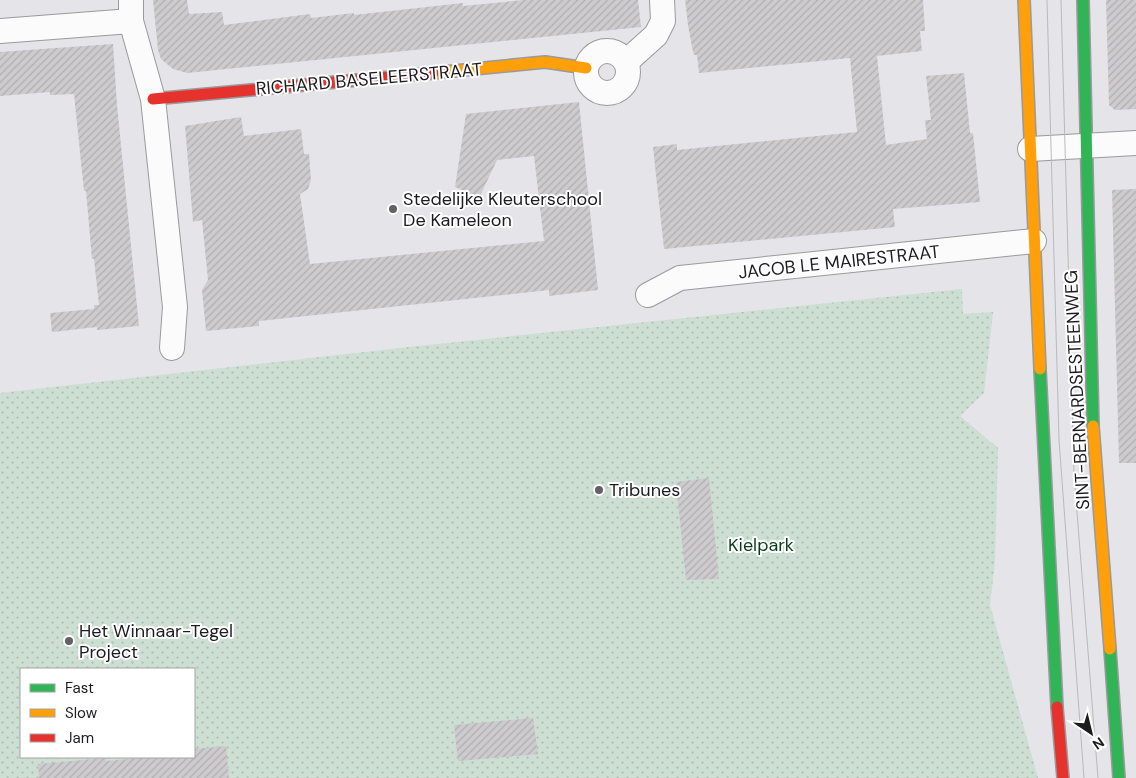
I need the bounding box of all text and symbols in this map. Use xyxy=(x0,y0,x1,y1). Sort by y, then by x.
street label: RICHARD BASELEERSTRAAT xyxy=(255,57,483,101)
place label: Stedelijke Kleuterschool De Kameleon xyxy=(403,187,602,232)
marker: Stedelijke Kleuterschool De Kameleon xyxy=(387,203,399,215)
street label: JACOB LE MAIRESTRAAT xyxy=(737,239,941,285)
street label: SINT-BERNARDSESTEENWEG xyxy=(1059,269,1095,511)
place label: Tribunes xyxy=(609,478,680,502)
marker: Tribunes xyxy=(593,484,605,496)
park label: Kielpark xyxy=(728,533,794,557)
place label: Het Winnaar-Tegel Project xyxy=(79,619,233,664)
marker: Het Winnaar-Tegel Project xyxy=(63,635,75,647)
legend xyxy=(20,668,195,758)
text: Fast xyxy=(65,678,94,698)
text: Slow xyxy=(65,703,98,723)
north arrow xyxy=(1066,708,1116,758)
text: Jam xyxy=(65,728,94,748)
text: N xyxy=(1089,733,1108,754)

